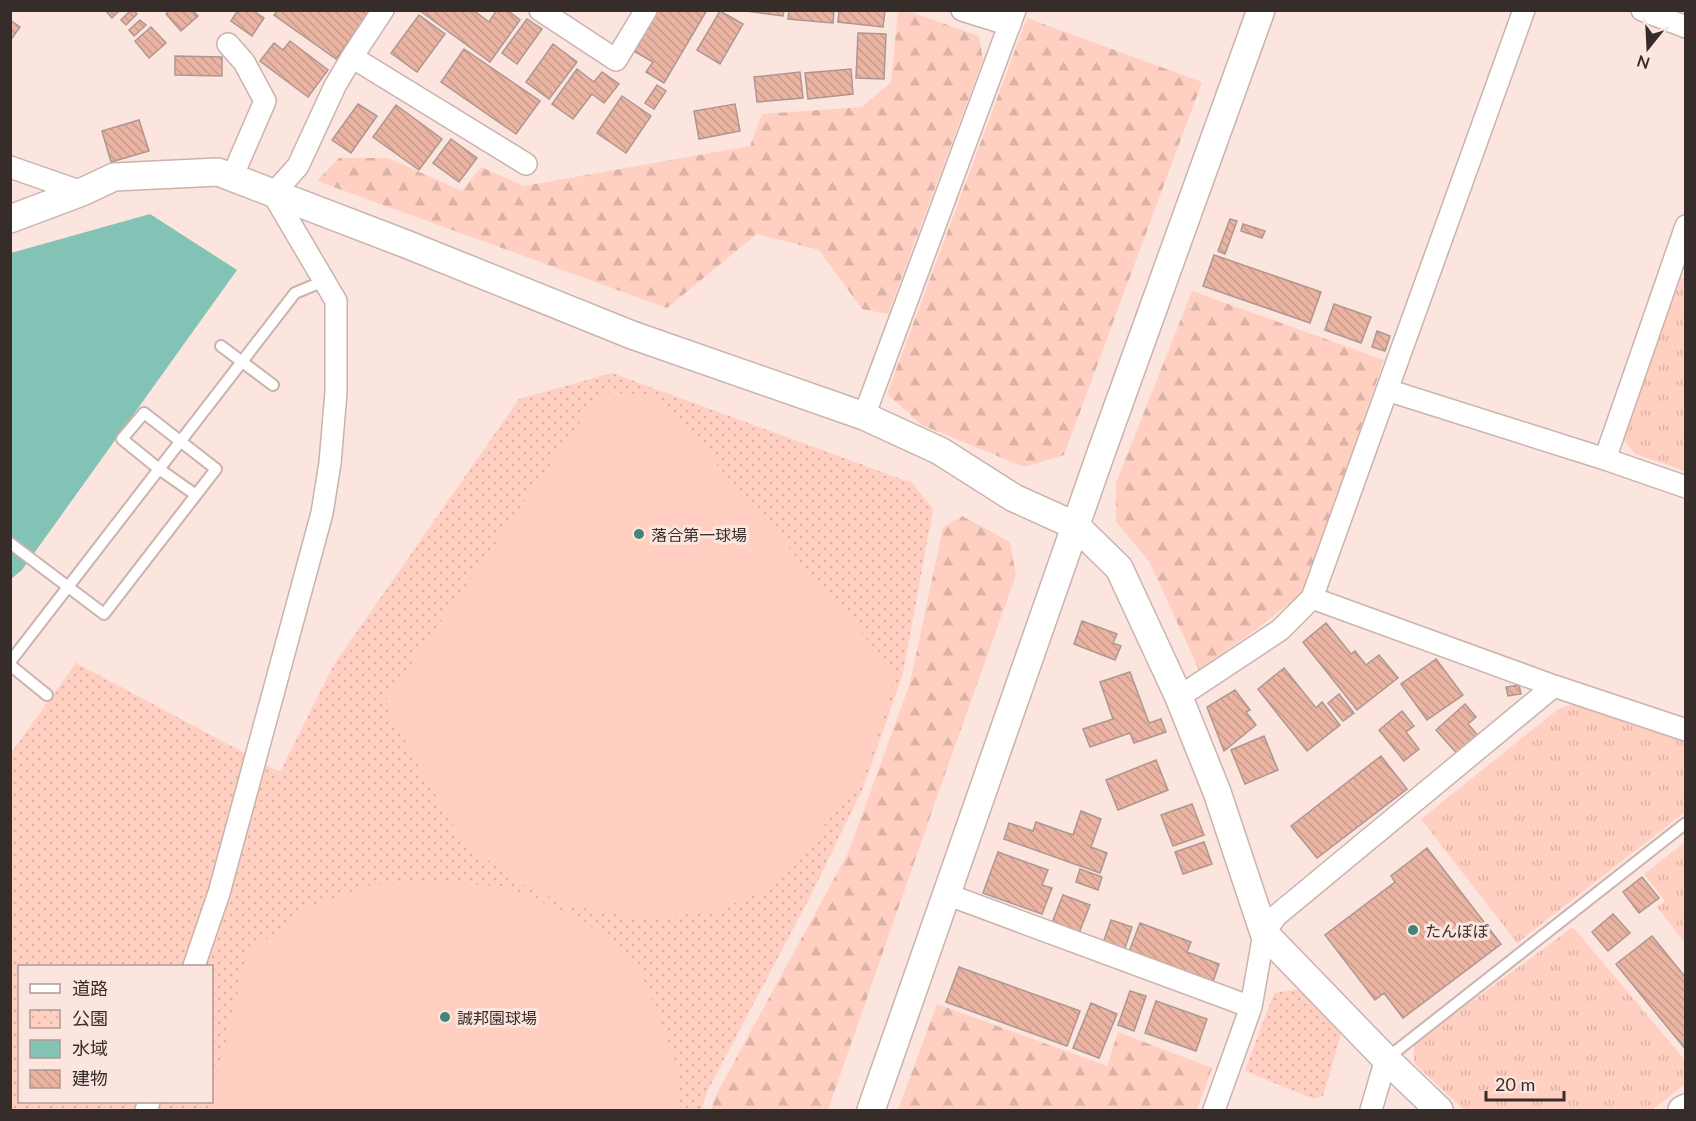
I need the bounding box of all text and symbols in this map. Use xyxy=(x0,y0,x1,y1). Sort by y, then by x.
north arrow xyxy=(1618,18,1678,78)
text: N xyxy=(1634,52,1652,74)
place label: 落合第一球場 xyxy=(651,525,747,544)
marker: 落合第一球場 xyxy=(632,527,646,541)
place label: たんぽぽ xyxy=(1425,921,1489,940)
marker: たんぽぽ xyxy=(1406,923,1420,937)
legend xyxy=(18,965,213,1103)
text: 道路 xyxy=(72,977,108,999)
text: 公園 xyxy=(72,1007,108,1029)
place label: 誠邦園球場 xyxy=(457,1008,537,1027)
marker: 誠邦園球場 xyxy=(438,1010,452,1024)
text: 水域 xyxy=(72,1037,108,1059)
scale bar xyxy=(1486,1064,1564,1102)
text: 建物 xyxy=(72,1067,108,1089)
text: 20 m xyxy=(1495,1073,1535,1095)

